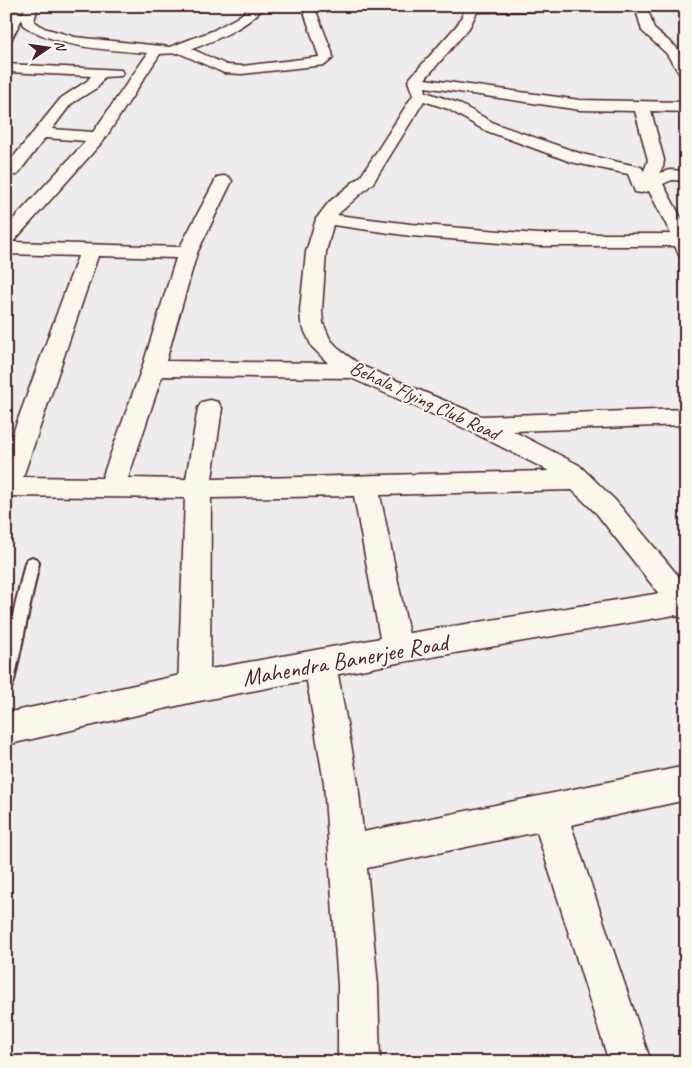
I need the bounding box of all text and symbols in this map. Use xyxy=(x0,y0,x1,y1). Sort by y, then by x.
north arrow xyxy=(22,22,72,72)
text: N xyxy=(51,39,70,54)
street label: Behala Flying Club Road xyxy=(346,355,506,447)
street label: Mahendra Banerjee Road xyxy=(240,627,454,693)

